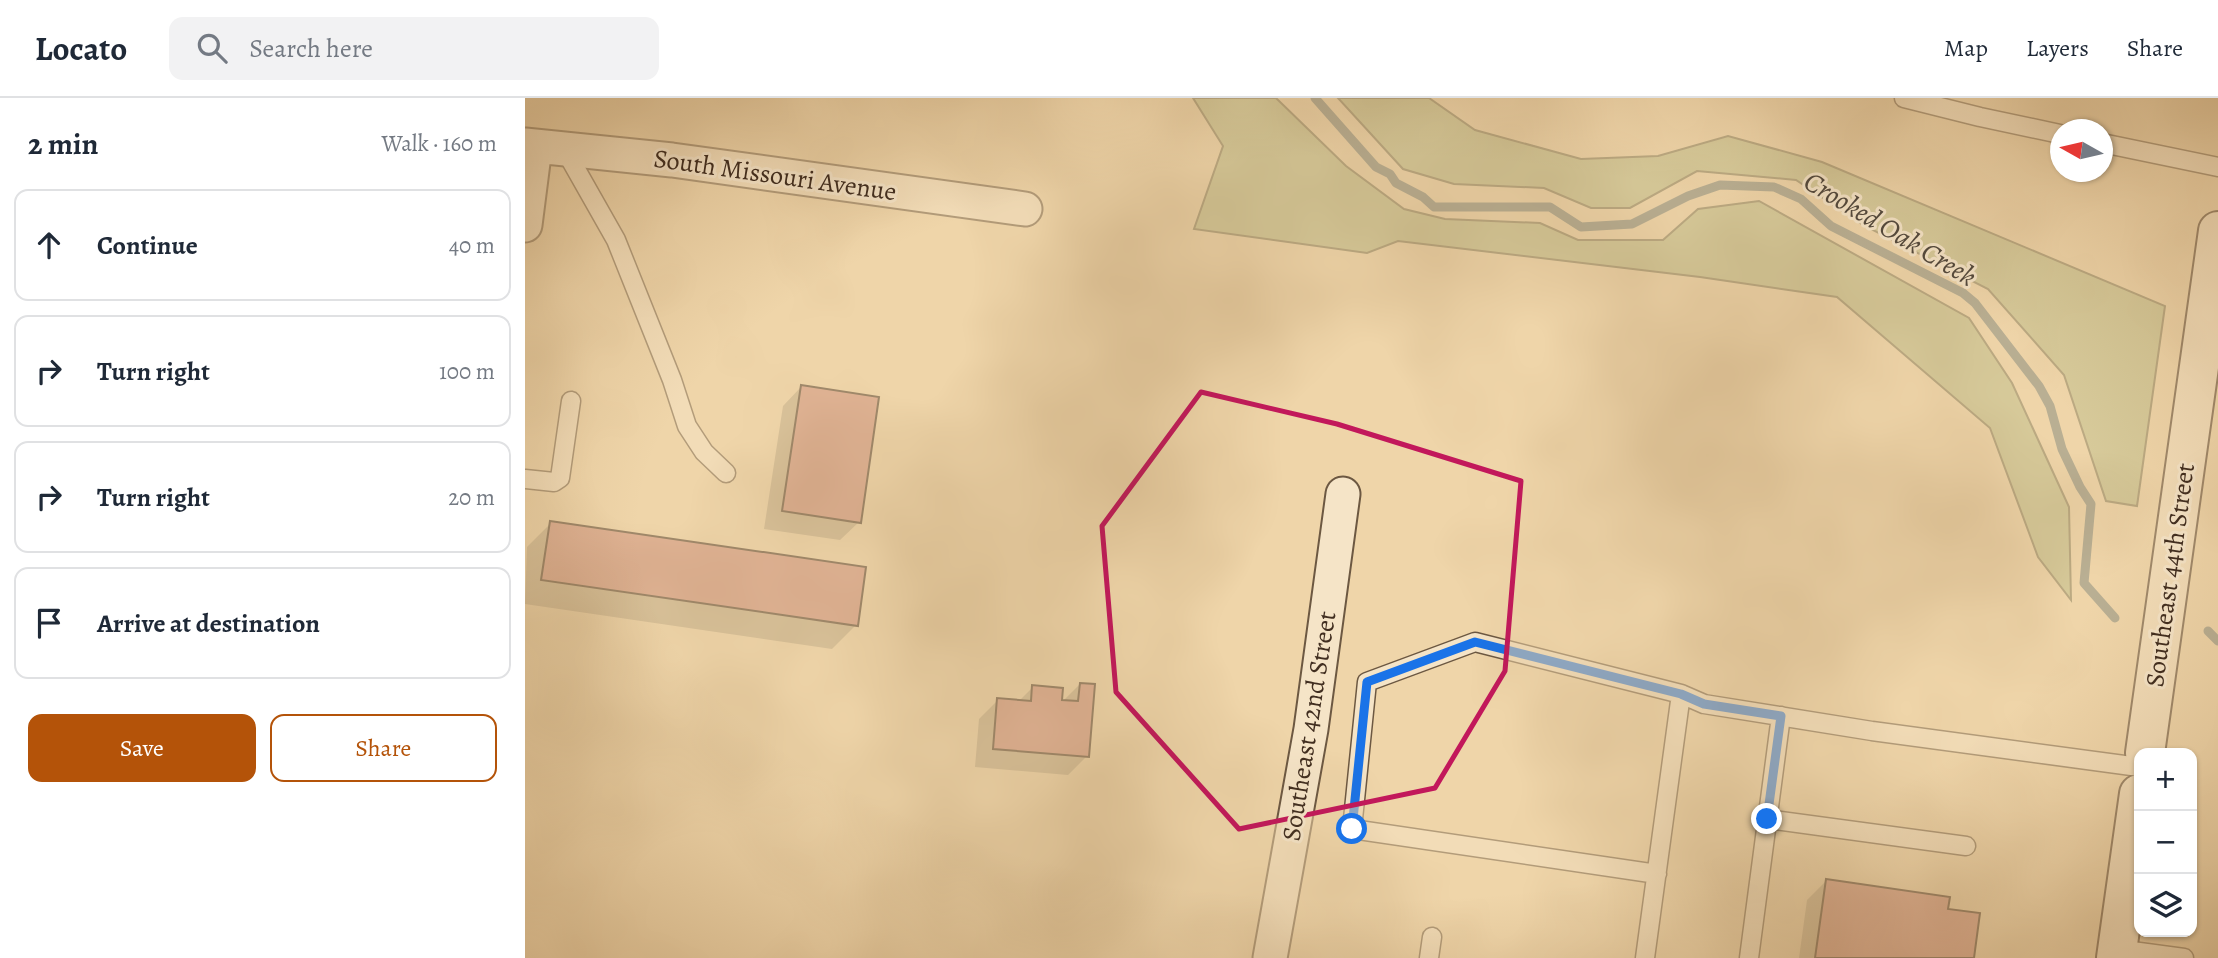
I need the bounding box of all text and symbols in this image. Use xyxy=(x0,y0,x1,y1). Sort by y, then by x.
search box xyxy=(169,17,659,80)
text: Locato xyxy=(35,26,127,71)
icon: search xyxy=(193,29,231,67)
text: Search here xyxy=(249,31,373,66)
text: Map xyxy=(1944,32,1988,64)
text: Layers xyxy=(2026,32,2089,64)
text: Share xyxy=(2127,32,2183,64)
north arrow xyxy=(2050,119,2113,182)
text: 2 min xyxy=(28,124,98,164)
text: Walk · 160 m xyxy=(382,128,497,159)
street label: South Missouri Avenue xyxy=(651,141,899,209)
water label: Crooked Oak Creek xyxy=(1797,162,1983,296)
icon: ahead xyxy=(30,226,68,264)
text: Continue xyxy=(97,228,198,263)
text: 40 m xyxy=(449,230,495,261)
icon: right xyxy=(30,352,68,390)
text: Turn right xyxy=(97,354,210,389)
text: 100 m xyxy=(439,356,495,387)
street label: Southeast 44th Street xyxy=(2137,460,2203,689)
icon: right xyxy=(30,478,68,516)
text: Turn right xyxy=(97,480,210,515)
text: 20 m xyxy=(448,482,495,513)
icon: arrive xyxy=(30,604,68,642)
text: Arrive at destination xyxy=(97,606,320,641)
street label: Southeast 42nd Street xyxy=(1274,608,1345,843)
button: Save xyxy=(28,714,256,782)
button: Share xyxy=(270,714,497,782)
map controls xyxy=(2134,748,2197,937)
button: + xyxy=(2134,748,2197,811)
route end xyxy=(1751,803,1782,834)
button: − xyxy=(2134,811,2197,874)
route start xyxy=(1336,813,1367,844)
button: layers xyxy=(2134,874,2197,937)

